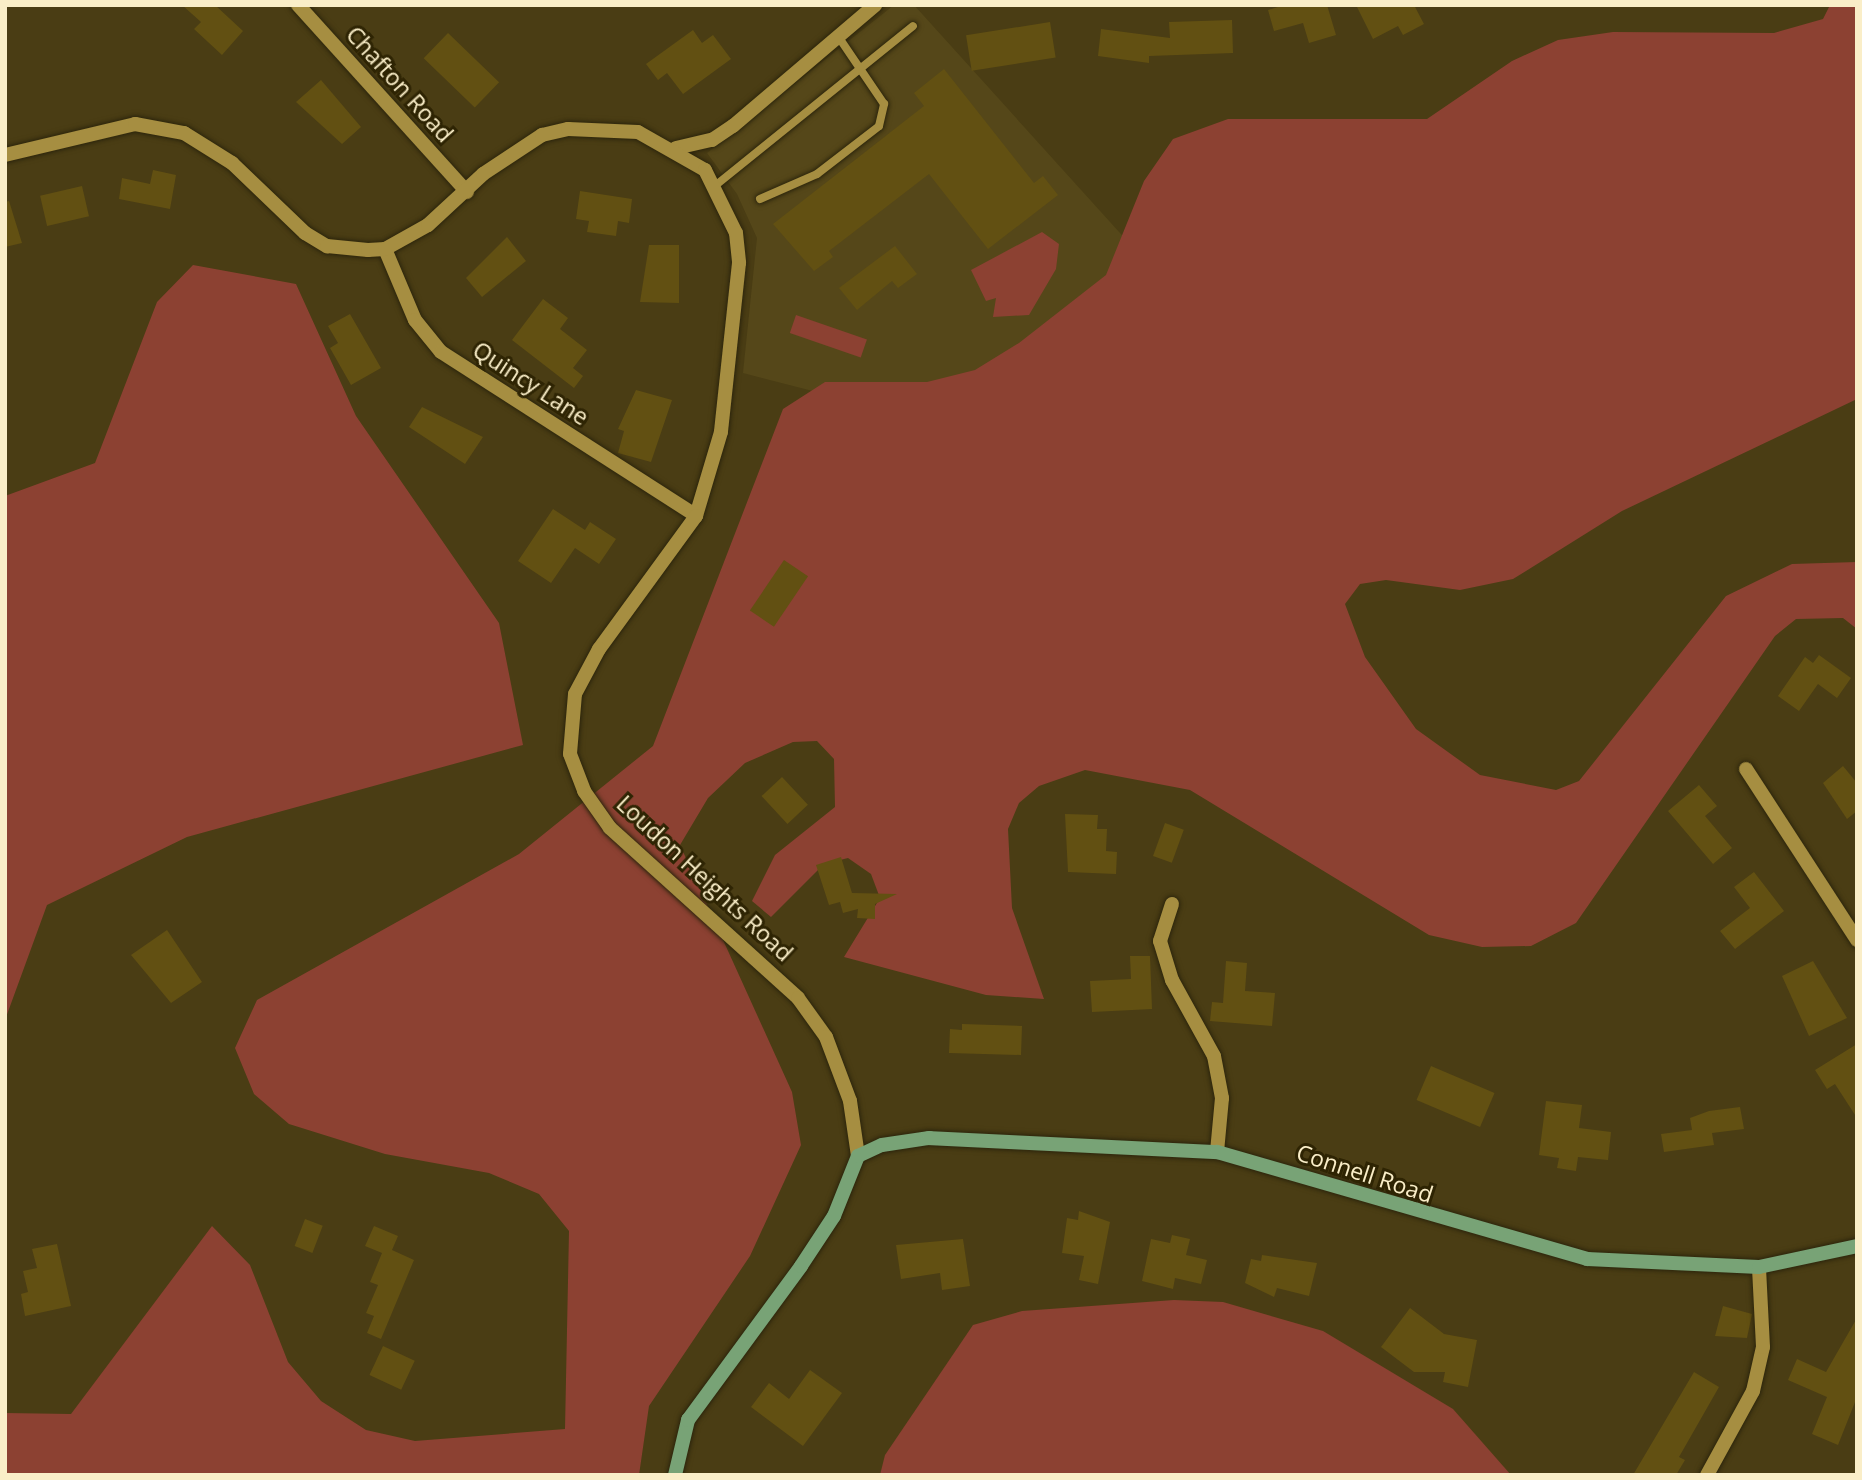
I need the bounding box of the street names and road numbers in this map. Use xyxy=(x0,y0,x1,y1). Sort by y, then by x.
street label: Chafton Road xyxy=(341,20,459,148)
street label: Quincy Lane xyxy=(468,335,594,431)
street label: Loudon Heights Road xyxy=(611,789,799,967)
street label: Connell Road xyxy=(1293,1138,1437,1208)

